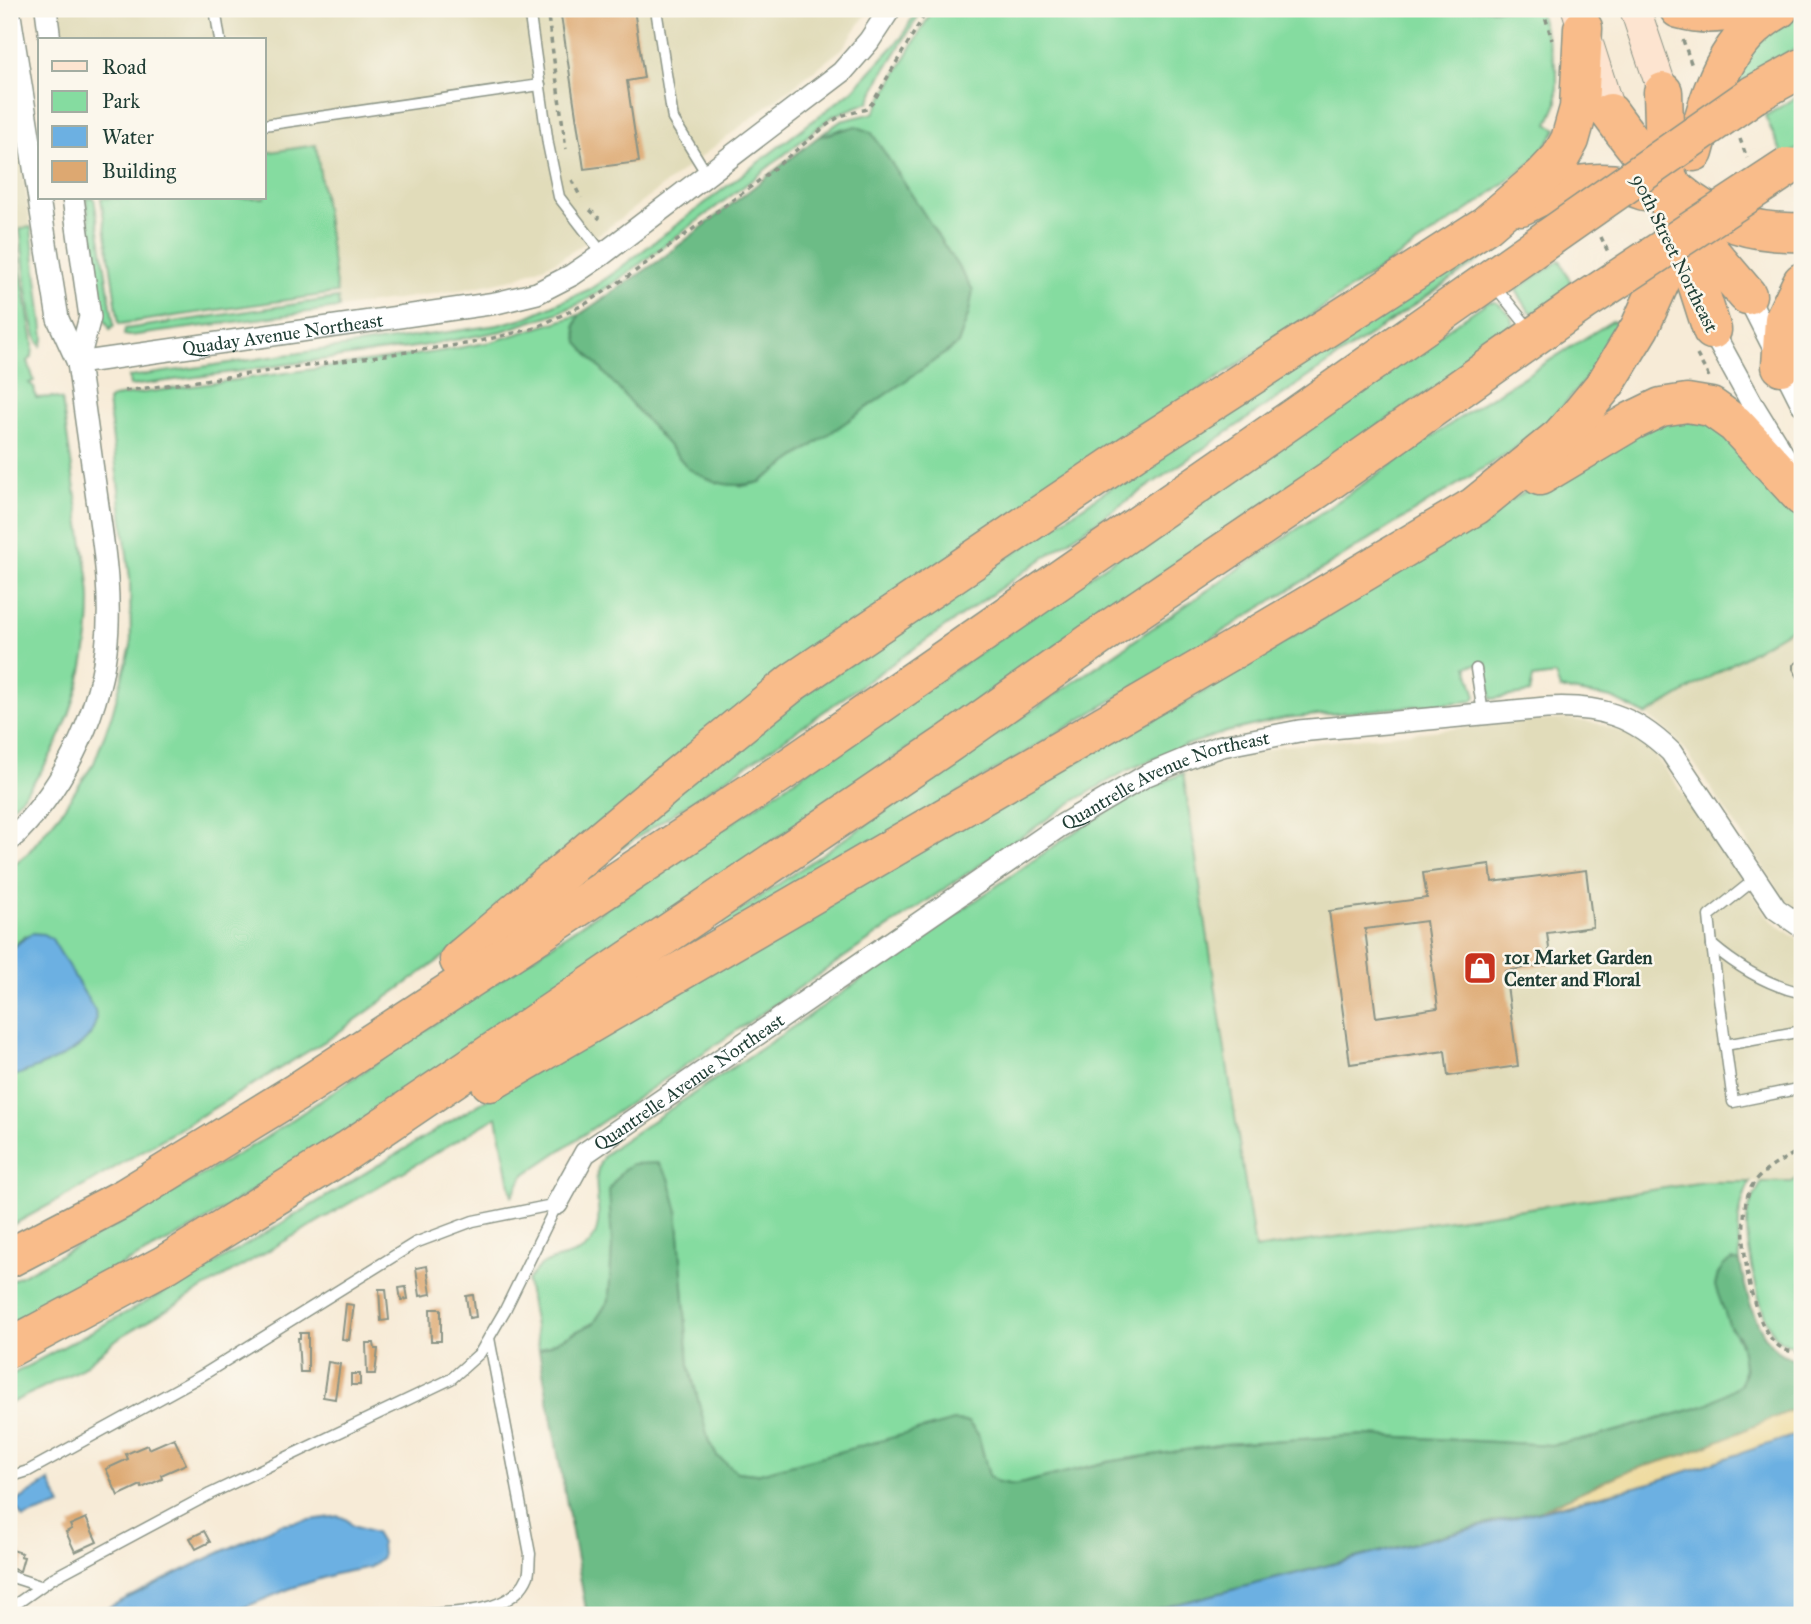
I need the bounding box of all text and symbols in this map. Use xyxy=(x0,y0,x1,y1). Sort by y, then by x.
legend xyxy=(38,38,266,200)
text: Road xyxy=(102,54,147,80)
text: Park xyxy=(102,88,140,114)
text: Water xyxy=(102,124,154,150)
text: Building xyxy=(102,158,176,184)
street label: 90th Street Northeast xyxy=(1627,170,1723,336)
street label: Quaday Avenue Northeast xyxy=(181,308,385,359)
street label: Quantrelle Avenue Northeast xyxy=(1057,725,1272,835)
place label: 101 Market Garden Center and Floral xyxy=(1504,946,1653,991)
shop icon: 101 Market Garden Center and Floral xyxy=(1461,949,1499,987)
street label: Quantrelle Avenue Northeast xyxy=(589,1008,789,1155)

